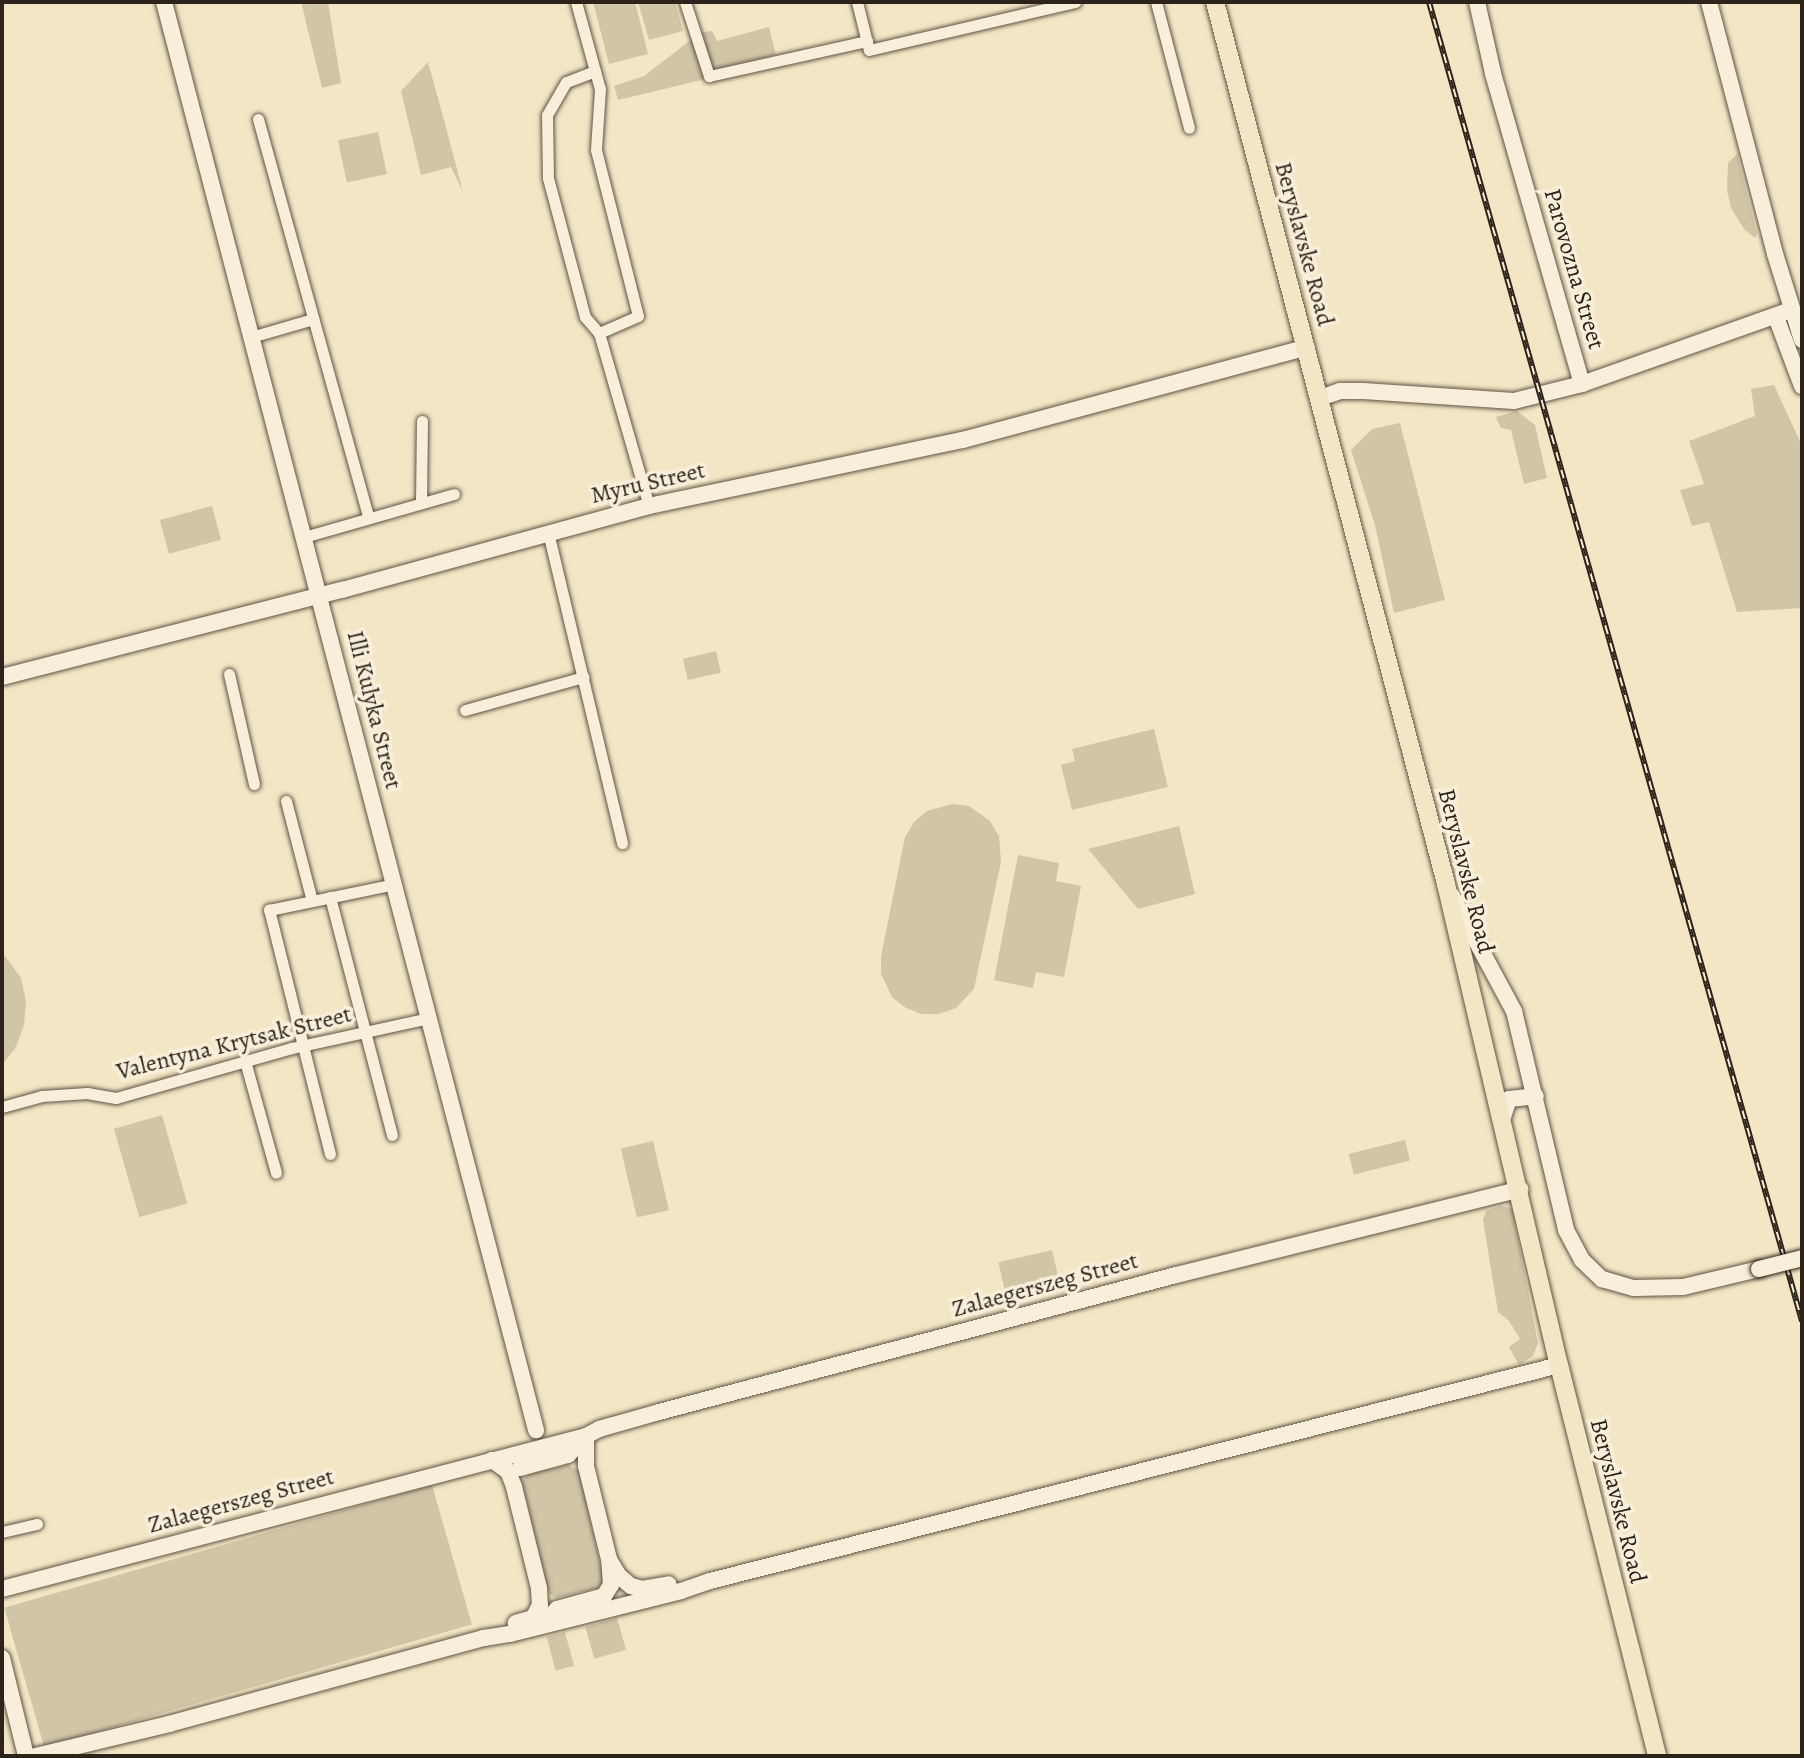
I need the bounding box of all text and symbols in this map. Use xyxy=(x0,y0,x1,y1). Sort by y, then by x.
street label: Beryslavske Road xyxy=(1268,159,1340,329)
street label: Parovozna Street xyxy=(1537,185,1611,353)
street label: Myru Street xyxy=(588,456,708,510)
street label: Illi Kulyka Street xyxy=(340,628,408,792)
street label: Beryslavske Road xyxy=(1432,786,1500,956)
street label: Valentyna Krytsak Street xyxy=(114,1000,354,1086)
street label: Zalaegerszeg Street xyxy=(949,1246,1141,1324)
street label: Beryslavske Road xyxy=(1584,1416,1652,1586)
street label: Zalaegerszeg Street xyxy=(145,1462,337,1540)

